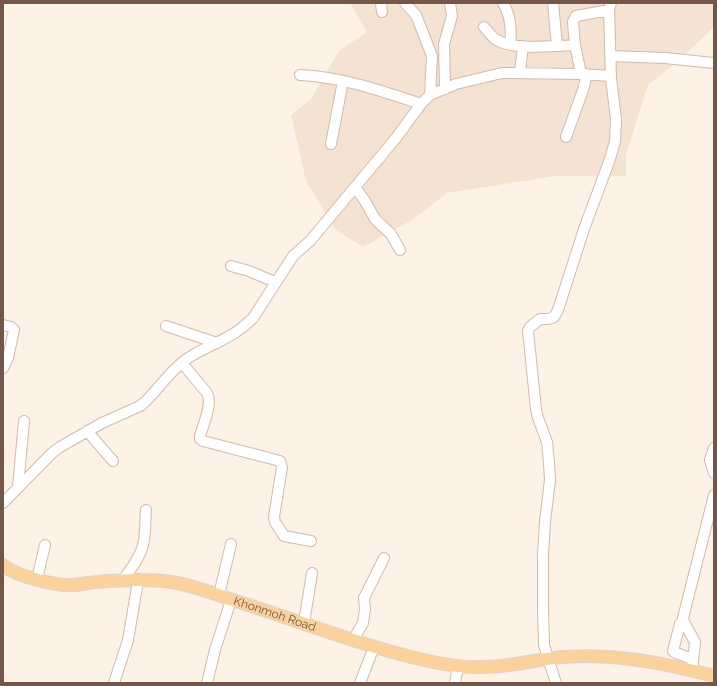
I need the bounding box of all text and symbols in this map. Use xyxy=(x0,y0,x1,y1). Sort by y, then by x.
street label: Khonmoh Road xyxy=(232,594,318,634)

